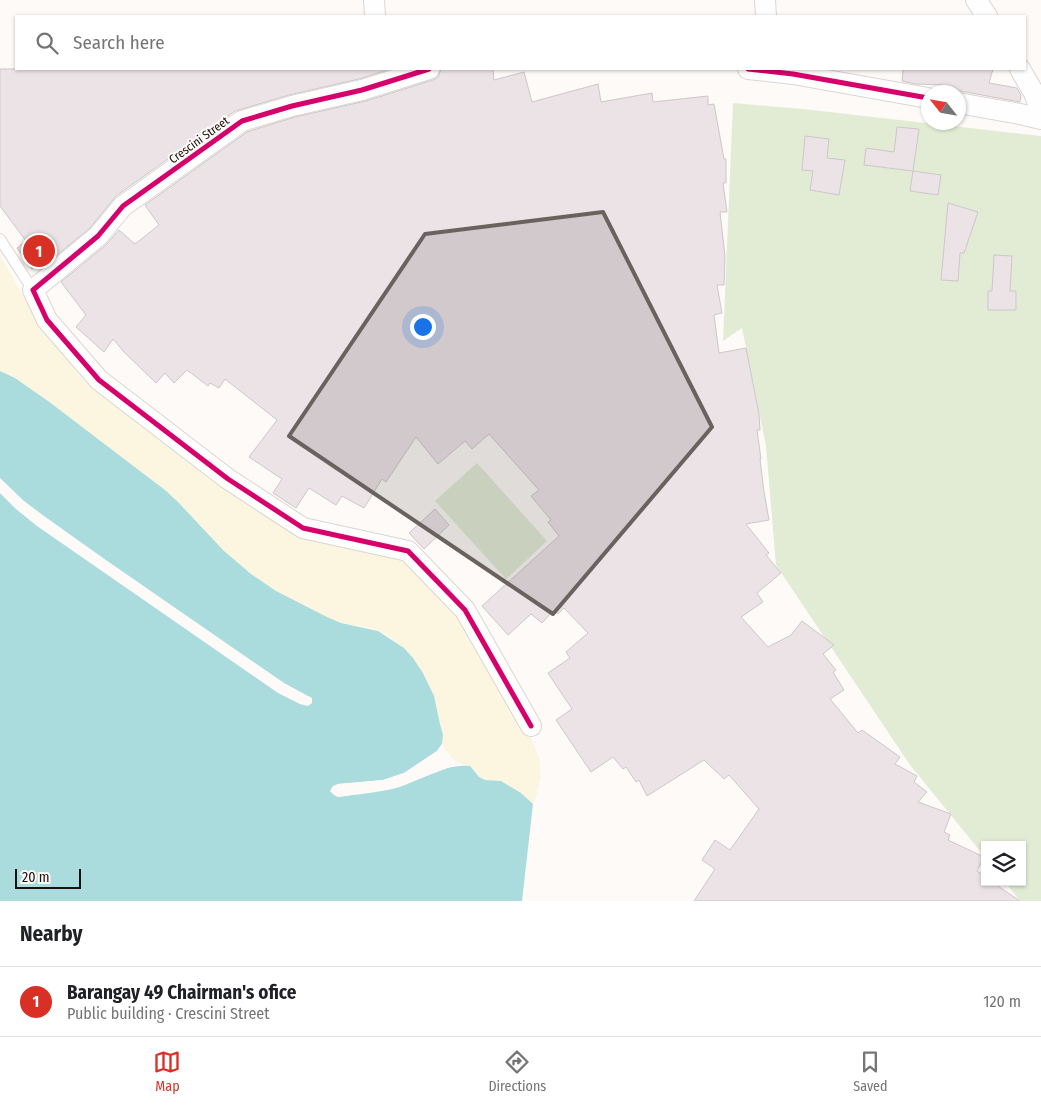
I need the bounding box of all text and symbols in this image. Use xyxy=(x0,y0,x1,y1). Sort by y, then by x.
search box xyxy=(15,15,1026,70)
icon: search xyxy=(33,29,61,57)
text: Search here xyxy=(73,31,165,54)
north arrow xyxy=(921,85,966,130)
street label: Crescini Street xyxy=(166,114,232,166)
pin: 1 xyxy=(23,232,55,270)
your location xyxy=(410,314,436,340)
map controls xyxy=(981,841,1026,886)
button: layers xyxy=(981,841,1026,886)
scale bar xyxy=(15,866,81,889)
text: 20 m xyxy=(22,869,50,886)
text: Nearby xyxy=(20,921,82,947)
text: Barangay 49 Chairman's ofice xyxy=(67,981,296,1004)
text: 1 xyxy=(33,992,39,1011)
text: 120 m xyxy=(983,992,1021,1011)
text: Public building · Crescini Street xyxy=(67,1004,269,1023)
tab: Map xyxy=(153,1048,181,1095)
tab: Directions xyxy=(488,1048,546,1095)
tab: Saved xyxy=(853,1048,888,1095)

